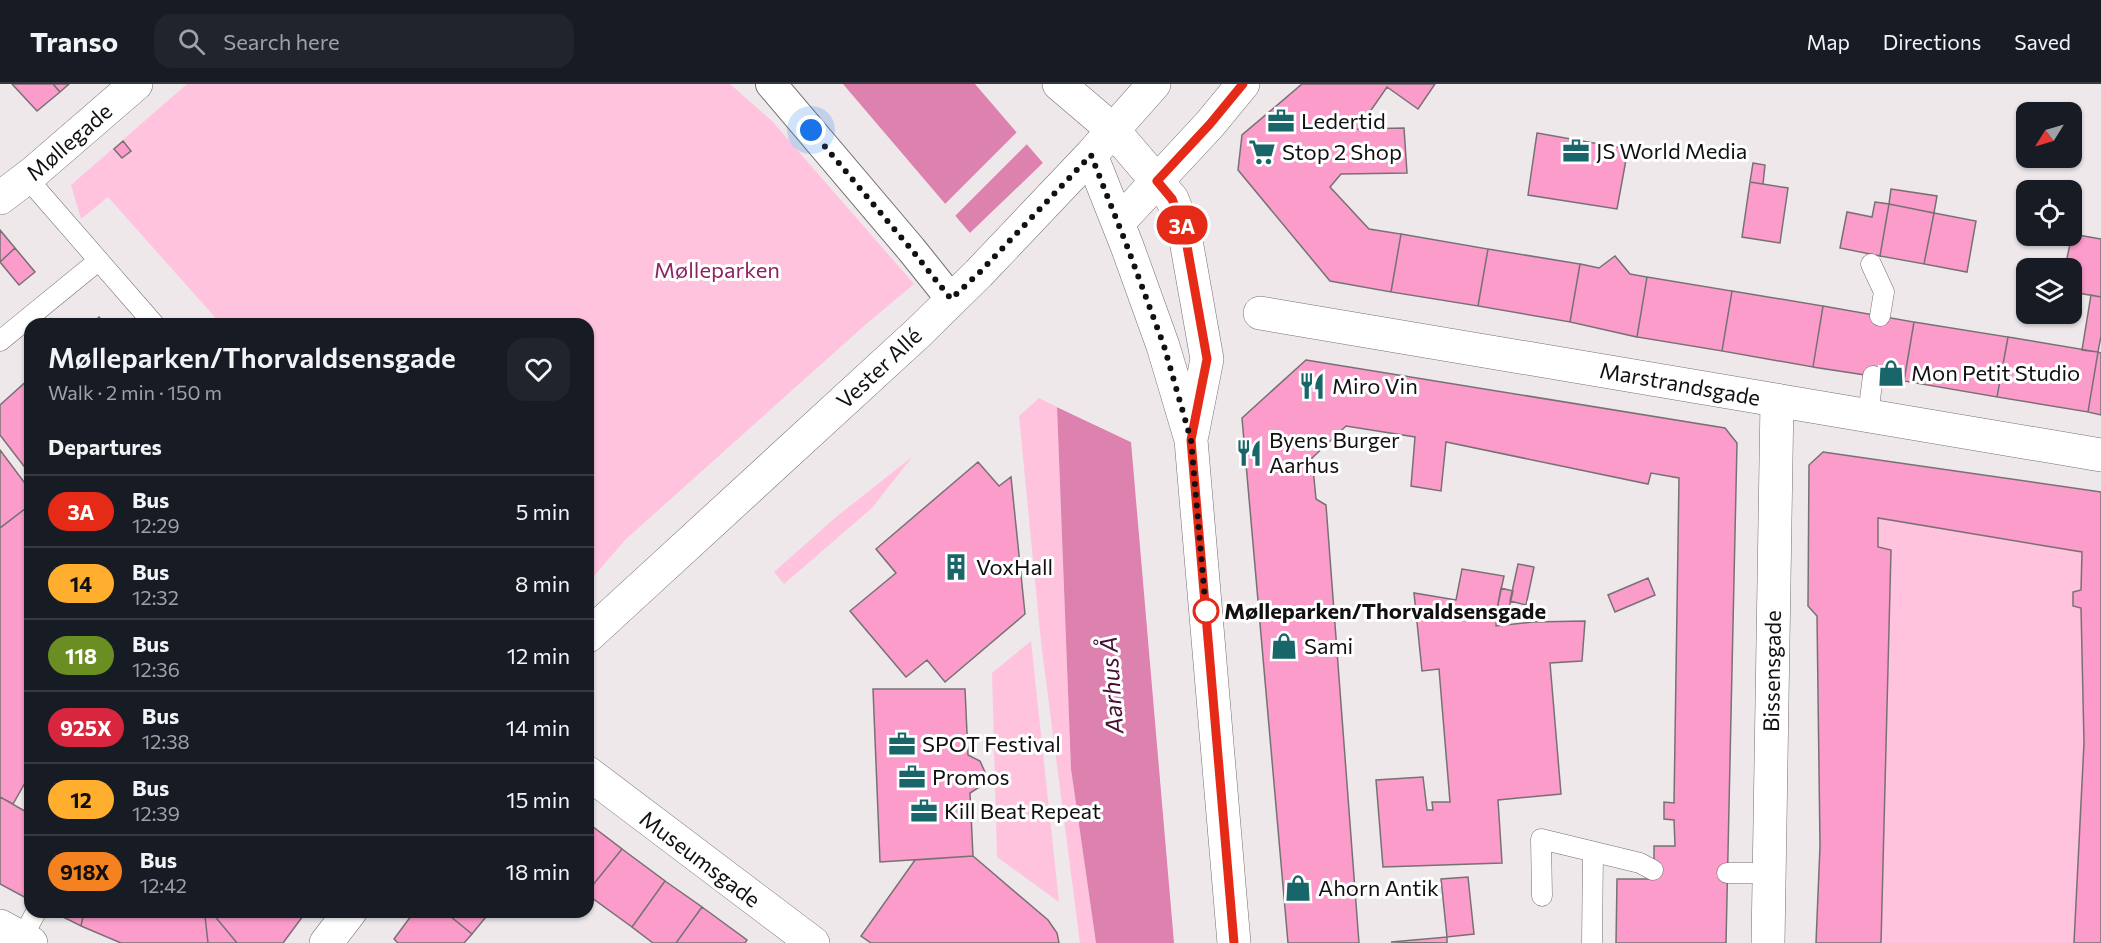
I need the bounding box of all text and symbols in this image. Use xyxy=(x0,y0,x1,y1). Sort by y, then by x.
search box xyxy=(154,14,574,68)
text: Transo xyxy=(30,24,118,58)
icon: search xyxy=(175,25,208,58)
text: Search here xyxy=(223,28,340,55)
text: Map xyxy=(1807,29,1850,54)
text: Directions xyxy=(1883,29,1981,54)
text: Saved xyxy=(2014,29,2071,54)
street label: Møllegade xyxy=(20,97,117,186)
north arrow xyxy=(2016,102,2082,168)
map controls xyxy=(2016,102,2082,324)
office icon: Ledertid xyxy=(1266,106,1296,136)
place label: Ledertid xyxy=(1301,107,1386,134)
your location xyxy=(796,115,826,145)
office icon: JS World Media xyxy=(1561,136,1591,166)
supermarket icon: Stop 2 Shop xyxy=(1247,137,1277,167)
place label: JS World Media xyxy=(1596,137,1747,164)
place label: Stop 2 Shop xyxy=(1282,138,1402,165)
button: locate xyxy=(2016,180,2082,246)
line badge: 3A xyxy=(1155,206,1209,244)
text: 3A xyxy=(1169,213,1195,238)
park label: Mølleparken xyxy=(654,256,780,283)
button: layers xyxy=(2016,258,2082,324)
street label: Vester Allé xyxy=(830,321,927,414)
button: heart xyxy=(507,338,570,401)
text: Mølleparken/Thorvaldsensgade xyxy=(48,340,456,374)
street label: Marstrandsgade xyxy=(1598,356,1763,411)
shop icon: Mon Petit Studio xyxy=(1876,358,1906,388)
place label: Mon Petit Studio xyxy=(1911,359,2080,386)
restaurant icon: Miro Vin xyxy=(1297,371,1327,401)
place label: Miro Vin xyxy=(1332,372,1418,399)
text: Walk · 2 min · 150 m xyxy=(48,380,222,404)
place label: Byens Burger Aarhus xyxy=(1269,426,1400,478)
text: Departures xyxy=(48,433,162,460)
restaurant icon: Byens Burger Aarhus xyxy=(1234,438,1264,468)
text: Bus xyxy=(132,486,169,513)
text: 5 min xyxy=(516,498,570,525)
text: 3A xyxy=(68,499,94,524)
text: 12:29 xyxy=(132,513,180,537)
building icon: VoxHall xyxy=(941,552,971,582)
place label: VoxHall xyxy=(976,553,1053,580)
text: Bus xyxy=(132,558,169,585)
text: 8 min xyxy=(515,570,570,597)
text: 14 xyxy=(70,571,92,596)
text: 12:32 xyxy=(132,585,179,609)
place label: Mølleparken/Thorvaldsensgade xyxy=(1224,597,1546,624)
marker: Mølleparken/Thorvaldsensgade xyxy=(1193,598,1219,624)
street label: Bissensgade xyxy=(1757,610,1786,732)
text: Bus xyxy=(132,630,169,657)
shop icon: Sami xyxy=(1269,631,1299,661)
place label: Sami xyxy=(1304,632,1353,659)
water label: Aarhus Å xyxy=(1093,635,1128,736)
text: 12 min xyxy=(507,642,570,669)
text: 118 xyxy=(65,643,97,668)
text: 12:36 xyxy=(132,657,180,681)
text: Bus xyxy=(142,702,179,729)
text: 14 min xyxy=(506,714,570,741)
text: 925X xyxy=(60,715,112,740)
text: 12:38 xyxy=(142,729,190,753)
office icon: SPOT Festival xyxy=(887,729,917,759)
place label: SPOT Festival xyxy=(922,730,1061,757)
office icon: Promos xyxy=(897,762,927,792)
place label: Promos xyxy=(932,763,1010,790)
text: Bus xyxy=(132,774,169,801)
text: 15 min xyxy=(506,786,570,813)
text: 12 xyxy=(70,787,92,812)
office icon: Kill Beat Repeat xyxy=(909,796,939,826)
place label: Kill Beat Repeat xyxy=(944,797,1101,824)
text: 12:39 xyxy=(132,801,180,825)
street label: Museumsgade xyxy=(635,804,766,913)
text: Bus xyxy=(140,846,177,873)
text: 18 min xyxy=(506,858,570,885)
text: 918X xyxy=(60,859,110,884)
text: 12:42 xyxy=(140,873,187,897)
shop icon: Ahorn Antik xyxy=(1283,873,1313,903)
place label: Ahorn Antik xyxy=(1318,874,1439,901)

